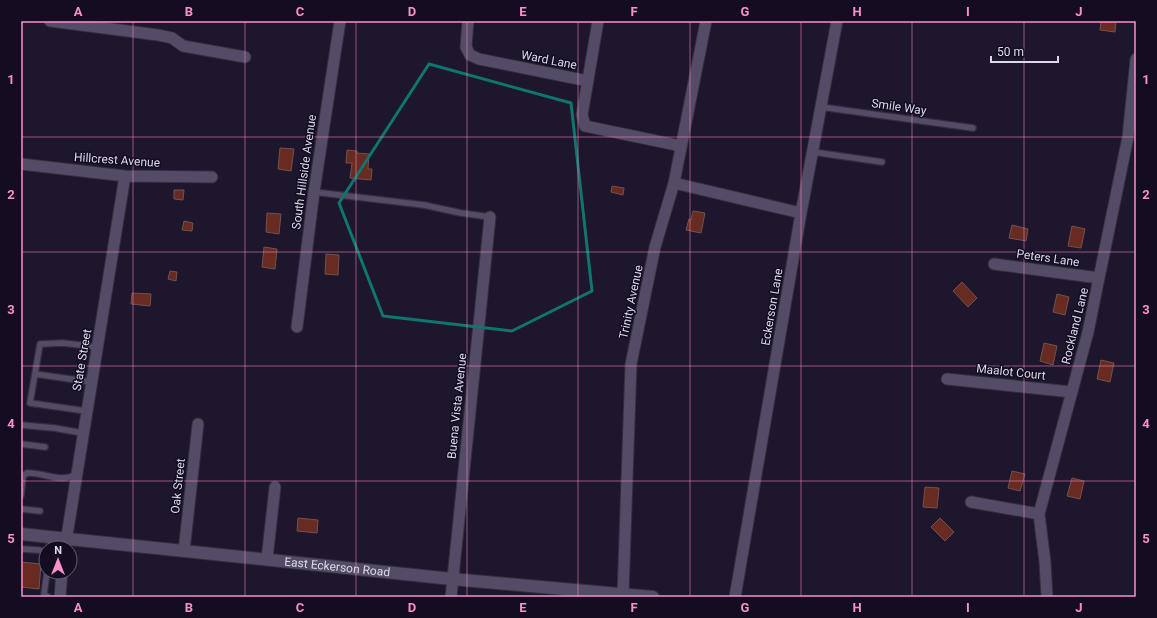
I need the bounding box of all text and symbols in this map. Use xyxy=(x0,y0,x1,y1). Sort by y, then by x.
text: A xyxy=(74,4,83,19)
text: B xyxy=(185,4,193,19)
text: C xyxy=(296,4,305,19)
text: D xyxy=(408,4,416,19)
text: E xyxy=(519,4,527,19)
text: F xyxy=(630,4,638,19)
text: G xyxy=(741,4,750,19)
text: H xyxy=(852,4,862,19)
text: I xyxy=(966,4,970,19)
text: J xyxy=(1075,4,1083,19)
scale bar xyxy=(991,38,1058,64)
text: 50 m xyxy=(997,45,1024,59)
street label: Ward Lane xyxy=(520,48,578,72)
text: 1 xyxy=(7,72,15,87)
text: 1 xyxy=(1142,72,1150,87)
street label: Smile Way xyxy=(871,96,928,118)
street label: South Hillside Avenue xyxy=(289,114,319,230)
street label: Hillcrest Avenue xyxy=(73,150,161,170)
text: 2 xyxy=(7,187,15,202)
text: 2 xyxy=(1142,187,1150,202)
street label: Peters Lane xyxy=(1016,247,1080,269)
street label: Trinity Avenue xyxy=(616,264,646,340)
street label: Eckerson Lane xyxy=(758,267,786,347)
street label: Rockland Lane xyxy=(1059,286,1091,366)
text: 3 xyxy=(7,302,15,317)
text: 3 xyxy=(1142,302,1150,317)
street label: State Street xyxy=(70,328,94,392)
street label: Buena Vista Avenue xyxy=(444,353,470,459)
street label: Maalot Court xyxy=(976,361,1046,383)
text: 4 xyxy=(7,416,15,431)
text: 4 xyxy=(1142,416,1150,431)
street label: Oak Street xyxy=(168,458,188,514)
text: 5 xyxy=(7,531,15,546)
text: 5 xyxy=(1142,531,1150,546)
north arrow xyxy=(38,540,78,580)
text: N xyxy=(54,544,62,557)
street label: East Eckerson Road xyxy=(284,555,391,579)
text: A xyxy=(74,600,83,615)
text: B xyxy=(185,600,193,615)
text: C xyxy=(296,600,305,615)
text: D xyxy=(408,600,416,615)
text: E xyxy=(519,600,527,615)
text: F xyxy=(630,600,638,615)
text: G xyxy=(741,600,750,615)
text: H xyxy=(852,600,862,615)
text: I xyxy=(966,600,970,615)
text: J xyxy=(1075,600,1083,615)

